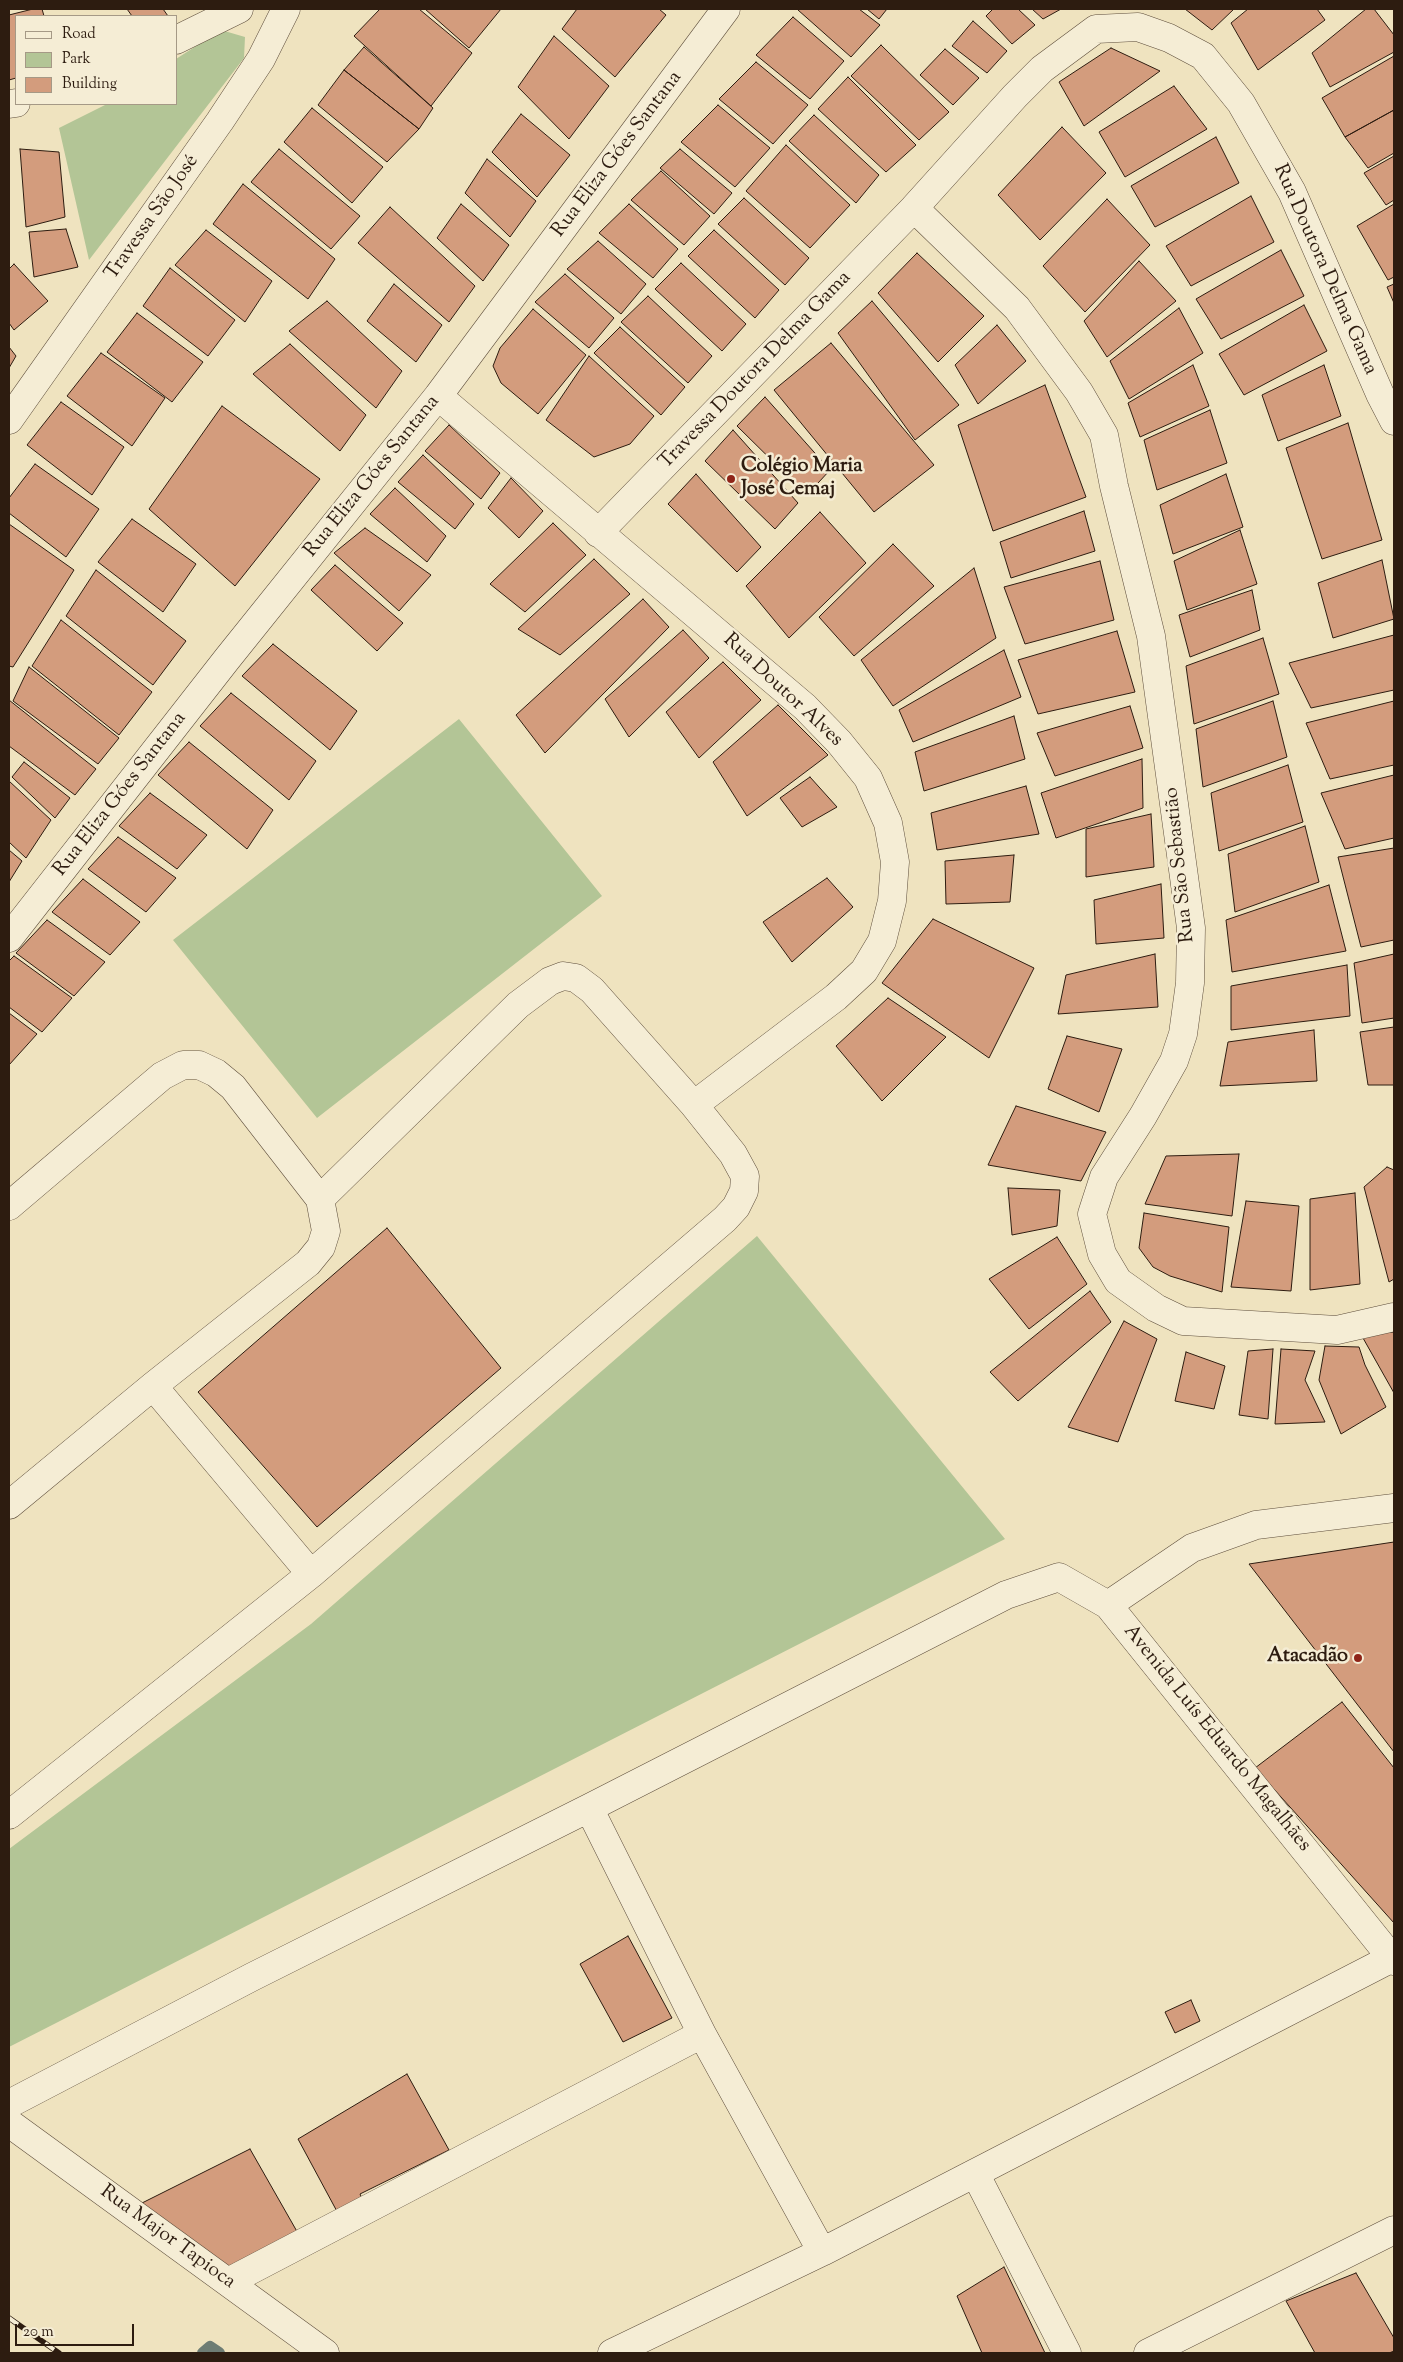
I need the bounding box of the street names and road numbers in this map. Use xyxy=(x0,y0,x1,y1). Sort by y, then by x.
street label: Rua Eliza Góes Santana xyxy=(548,67,688,243)
street label: Travessa São José xyxy=(101,151,205,285)
street label: Rua Doutora Delma Gama xyxy=(1267,161,1381,379)
street label: Travessa Doutora Delma Gama xyxy=(655,267,857,475)
street label: Rua Eliza Góes Santana xyxy=(300,391,446,563)
street label: Rua Doutor Alves xyxy=(717,629,847,753)
street label: Rua Eliza Góes Santana xyxy=(49,708,193,882)
street label: Rua São Sebastião xyxy=(1161,786,1201,944)
street label: Avenida Luís Eduardo Magalhães xyxy=(1117,1621,1315,1857)
street label: Rua Major Tapioca xyxy=(95,2181,239,2295)

